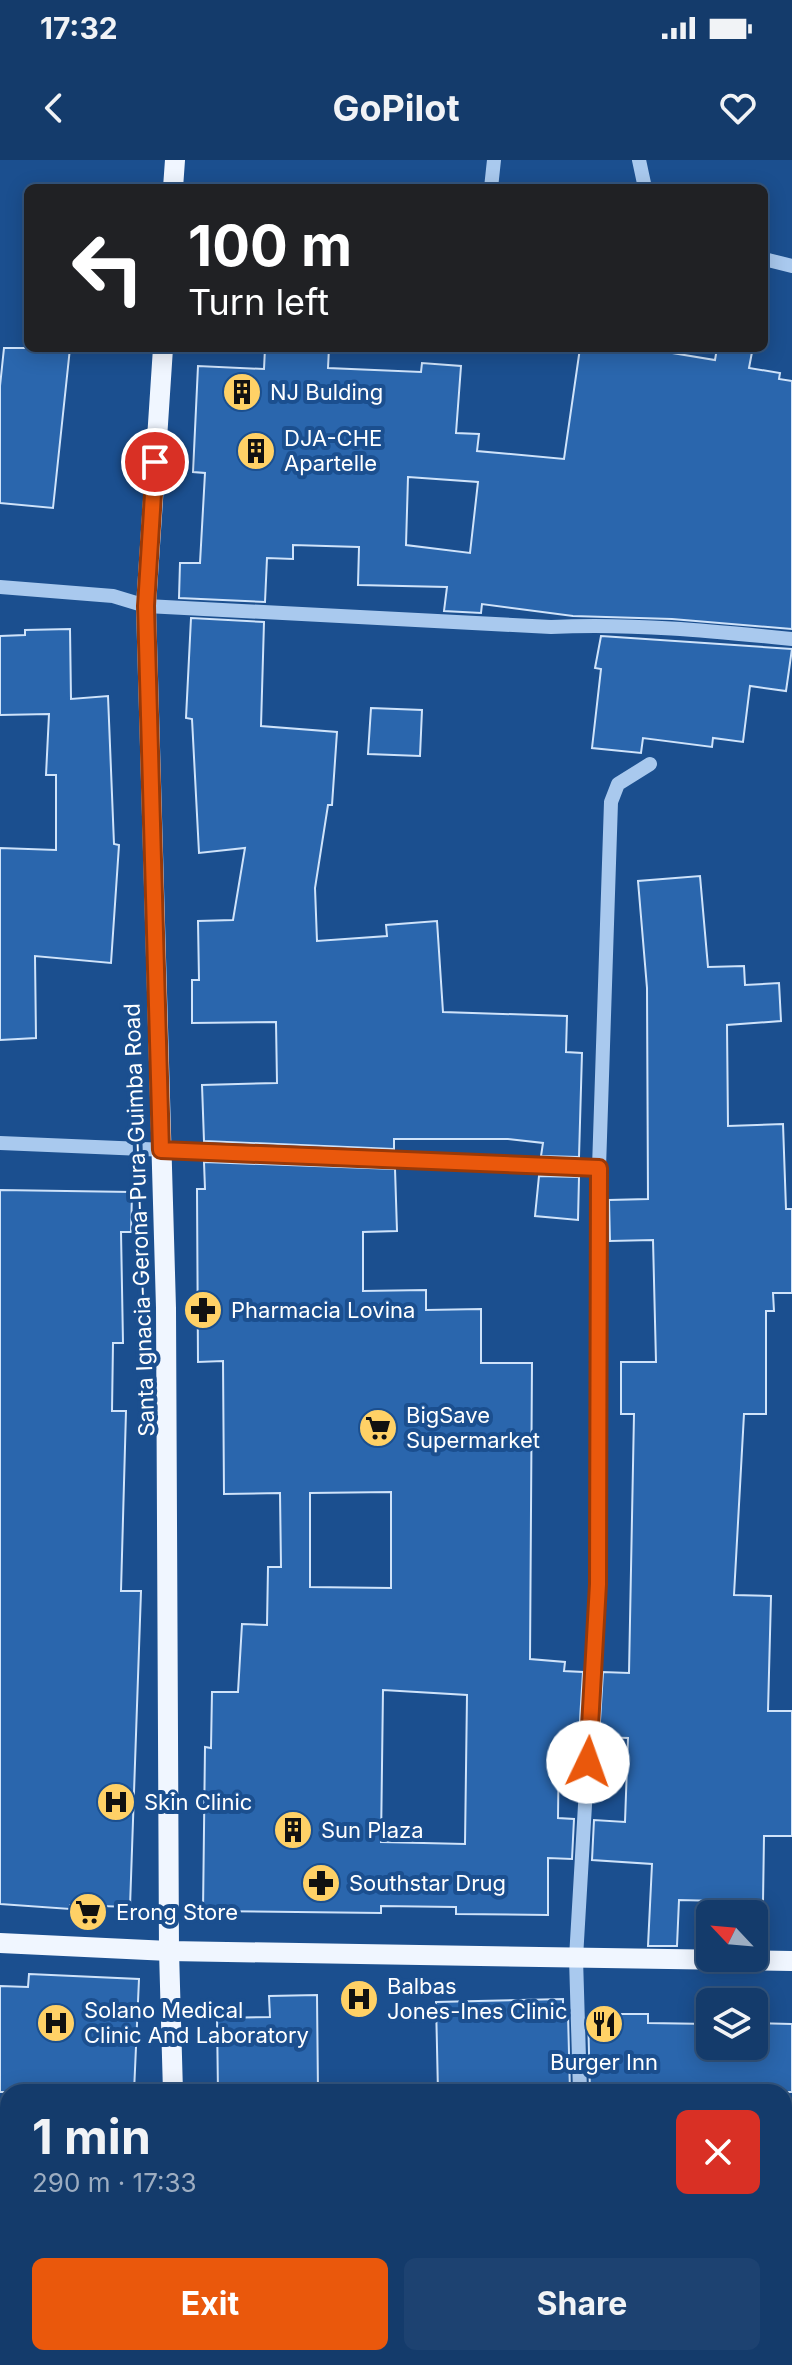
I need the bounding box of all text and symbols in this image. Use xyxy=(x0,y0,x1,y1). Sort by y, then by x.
text: 17:32 xyxy=(40,10,118,46)
icon: back xyxy=(32,86,76,130)
text: GoPilot xyxy=(332,86,460,130)
icon: heart xyxy=(716,86,760,130)
text: 100 m xyxy=(188,212,352,280)
icon: left xyxy=(56,216,160,320)
text: Turn left xyxy=(188,280,329,324)
building icon: NJ Bulding xyxy=(221,371,263,413)
place label: NJ Bulding xyxy=(270,379,383,405)
place label: DJA-CHE Apartelle xyxy=(284,425,382,476)
pin xyxy=(121,428,189,496)
building icon: DJA-CHE Apartelle xyxy=(235,430,277,472)
icon: arrive xyxy=(133,440,177,484)
street label: Santa Ignacia-Gerona-Pura-Guimba Road xyxy=(118,1003,160,1437)
pharmacy icon: Pharmacia Lovina xyxy=(182,1289,224,1331)
place label: Pharmacia Lovina xyxy=(231,1297,415,1323)
place label: BigSave Supermarket xyxy=(406,1402,540,1453)
supermarket icon: BigSave Supermarket xyxy=(357,1407,399,1449)
position arrow xyxy=(546,1720,630,1804)
hospital icon: Skin Clinic xyxy=(95,1781,137,1823)
place label: Skin Clinic xyxy=(144,1789,252,1815)
building icon: Sun Plaza xyxy=(272,1809,314,1851)
place label: Sun Plaza xyxy=(321,1817,424,1843)
pharmacy icon: Southstar Drug xyxy=(300,1862,342,1904)
place label: Southstar Drug xyxy=(349,1870,506,1896)
supermarket icon: Erong Store xyxy=(67,1891,109,1933)
place label: Erong Store xyxy=(116,1899,238,1925)
north arrow xyxy=(696,1900,768,1972)
map controls xyxy=(696,1900,768,2060)
place label: Balbas Jones-Ines Clinic xyxy=(387,1973,567,2024)
hospital icon: Balbas Jones-Ines Clinic xyxy=(338,1978,380,2020)
button: layers xyxy=(696,1988,768,2060)
place label: Solano Medical Clinic And Laboratory xyxy=(84,1997,309,2048)
hospital icon: Solano Medical Clinic And Laboratory xyxy=(35,2002,77,2044)
restaurant icon: Burger Inn xyxy=(583,2003,625,2045)
place label: Burger Inn xyxy=(550,2049,658,2075)
text: 1 min xyxy=(32,2107,151,2166)
button: close xyxy=(676,2110,760,2194)
text: 290 m · 17:33 xyxy=(32,2167,197,2198)
button: Exit xyxy=(32,2258,388,2350)
button: Share xyxy=(404,2258,760,2350)

